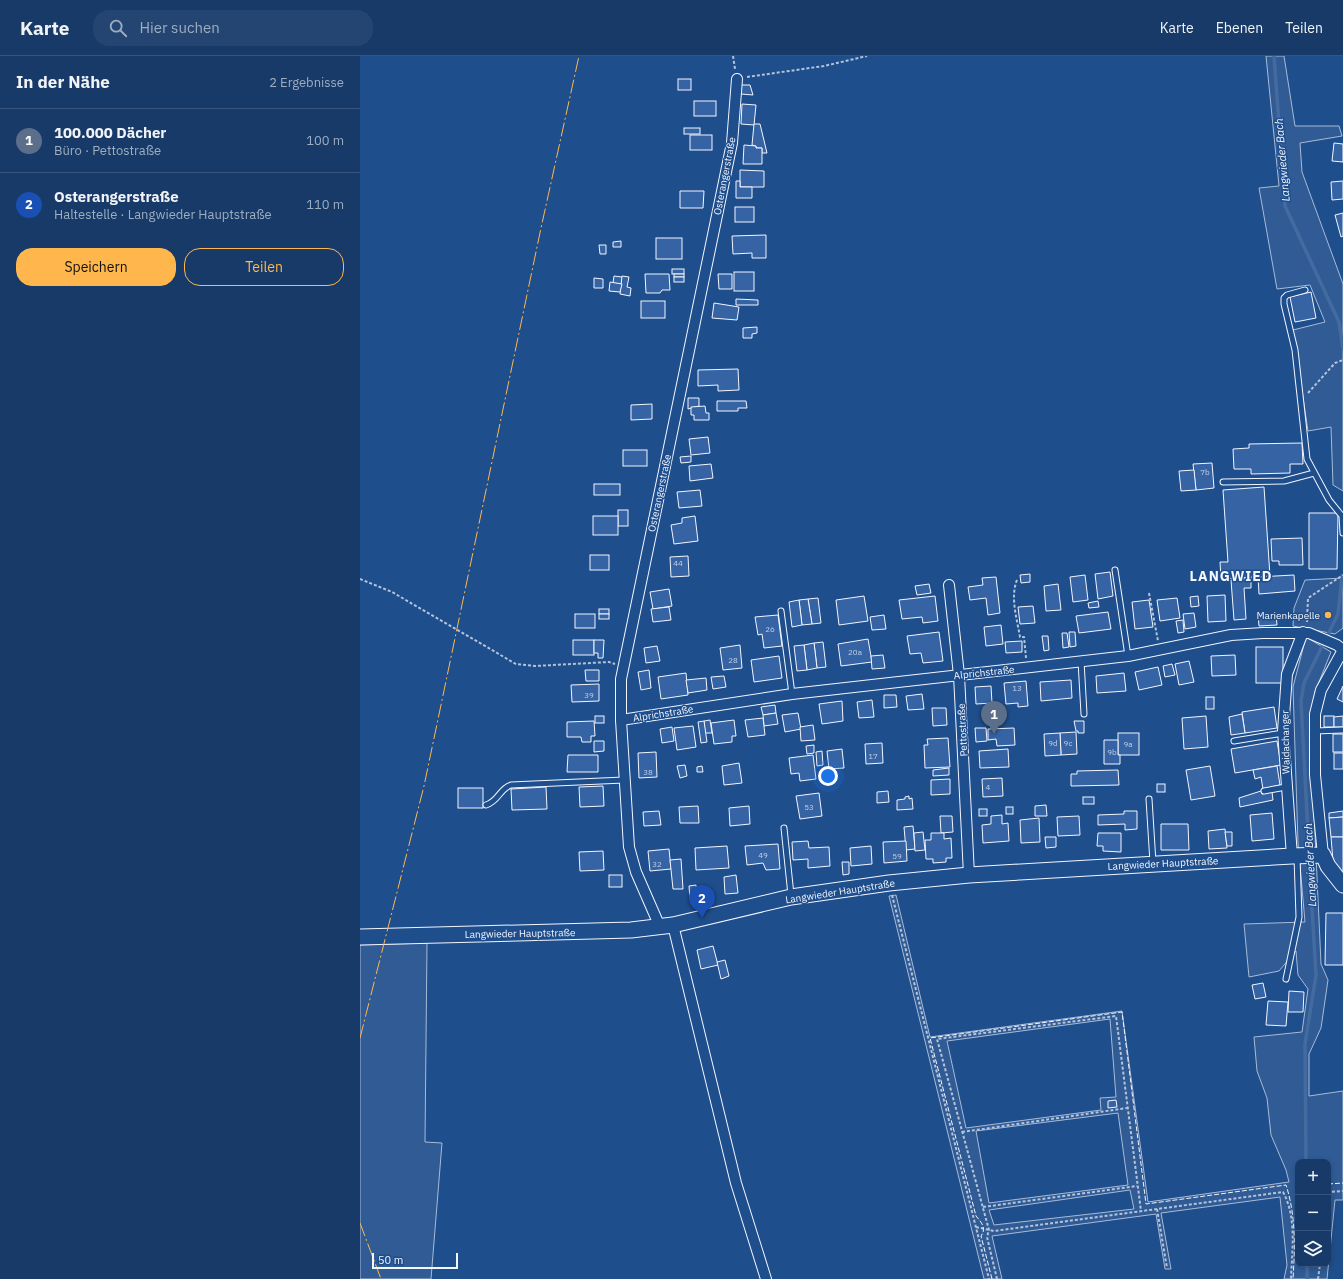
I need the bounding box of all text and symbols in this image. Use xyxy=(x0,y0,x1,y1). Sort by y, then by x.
search box xyxy=(93,10,373,46)
text: Karte xyxy=(20,16,69,40)
icon: search xyxy=(107,17,129,39)
text: Hier suchen xyxy=(139,18,220,37)
text: Karte xyxy=(1160,19,1194,37)
text: Ebenen xyxy=(1216,19,1263,37)
text: Teilen xyxy=(1285,19,1323,37)
text: In der Nähe xyxy=(16,71,110,93)
text: 2 Ergebnisse xyxy=(269,74,344,91)
water label: Langwieder Bach xyxy=(1271,118,1293,202)
text: 100.000 Dächer xyxy=(54,123,166,142)
text: 1 xyxy=(25,132,33,149)
text: 100 m xyxy=(306,132,344,149)
street label: Osterangerstraße xyxy=(711,136,739,216)
text: Büro · Pettostraße xyxy=(54,142,161,159)
text: Osterangerstraße xyxy=(54,187,179,206)
text: 2 xyxy=(25,196,33,213)
text: 110 m xyxy=(306,196,344,213)
text: Haltestelle · Langwieder Hauptstraße xyxy=(54,206,272,223)
button: Speichern xyxy=(16,248,176,286)
button: Teilen xyxy=(184,248,344,286)
street label: Osterangerstraße xyxy=(645,453,674,533)
house number: 7b xyxy=(1200,467,1210,477)
house number: 44 xyxy=(673,558,683,568)
district label: LANGWIED xyxy=(1189,567,1273,585)
place label: Marienkapelle xyxy=(1256,609,1321,622)
marker: Marienkapelle xyxy=(1323,610,1333,620)
house number: 26 xyxy=(765,624,775,634)
house number: 20a xyxy=(848,647,863,657)
house number: 28 xyxy=(728,655,738,665)
street label: Alprichstraße xyxy=(953,663,1016,682)
house number: 13 xyxy=(1012,683,1022,693)
house number: 39 xyxy=(584,690,594,700)
pin: 1 xyxy=(981,701,1007,734)
street label: Alprichstraße xyxy=(632,702,695,725)
street label: Pettostraße xyxy=(955,703,970,757)
street label: Waidachanger xyxy=(1278,710,1293,774)
house number: 9d xyxy=(1048,738,1058,748)
house number: 9c xyxy=(1064,738,1072,748)
house number: 9a xyxy=(1123,739,1133,749)
house number: 9b xyxy=(1107,747,1117,757)
house number: 17 xyxy=(868,751,878,761)
your location xyxy=(818,766,838,786)
house number: 38 xyxy=(643,767,653,777)
house number: 4 xyxy=(986,782,991,792)
house number: 53 xyxy=(804,802,814,812)
water label: Langwieder Bach xyxy=(1301,823,1319,907)
house number: 49 xyxy=(758,850,768,860)
house number: 59 xyxy=(892,851,902,861)
street label: Langwieder Hauptstraße xyxy=(1107,854,1219,873)
house number: 32 xyxy=(652,859,662,869)
street label: Langwieder Hauptstraße xyxy=(784,876,896,907)
pin: 2 xyxy=(689,885,715,918)
street label: Langwieder Hauptstraße xyxy=(464,926,576,941)
map controls xyxy=(1295,1159,1331,1267)
button: + xyxy=(1295,1159,1331,1195)
button: − xyxy=(1295,1195,1331,1231)
button: layers xyxy=(1295,1231,1331,1267)
scale bar xyxy=(372,1251,458,1270)
text: 50 m xyxy=(378,1253,403,1267)

